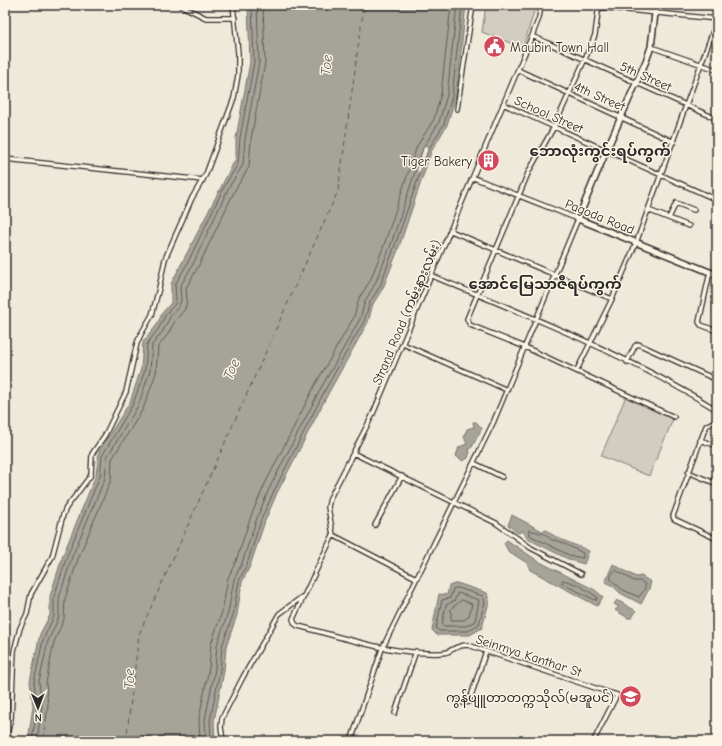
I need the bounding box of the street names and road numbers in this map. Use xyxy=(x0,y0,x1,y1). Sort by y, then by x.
street label: 5th Street xyxy=(618,58,675,95)
street label: 4th Street xyxy=(572,79,629,115)
street label: School Street xyxy=(512,93,587,137)
street label: Pagoda Road xyxy=(563,196,637,237)
street label: Strand Road (ကမ်းနားလမ်း) xyxy=(368,237,447,388)
street label: Seinmya Kanthar St xyxy=(474,631,585,680)

